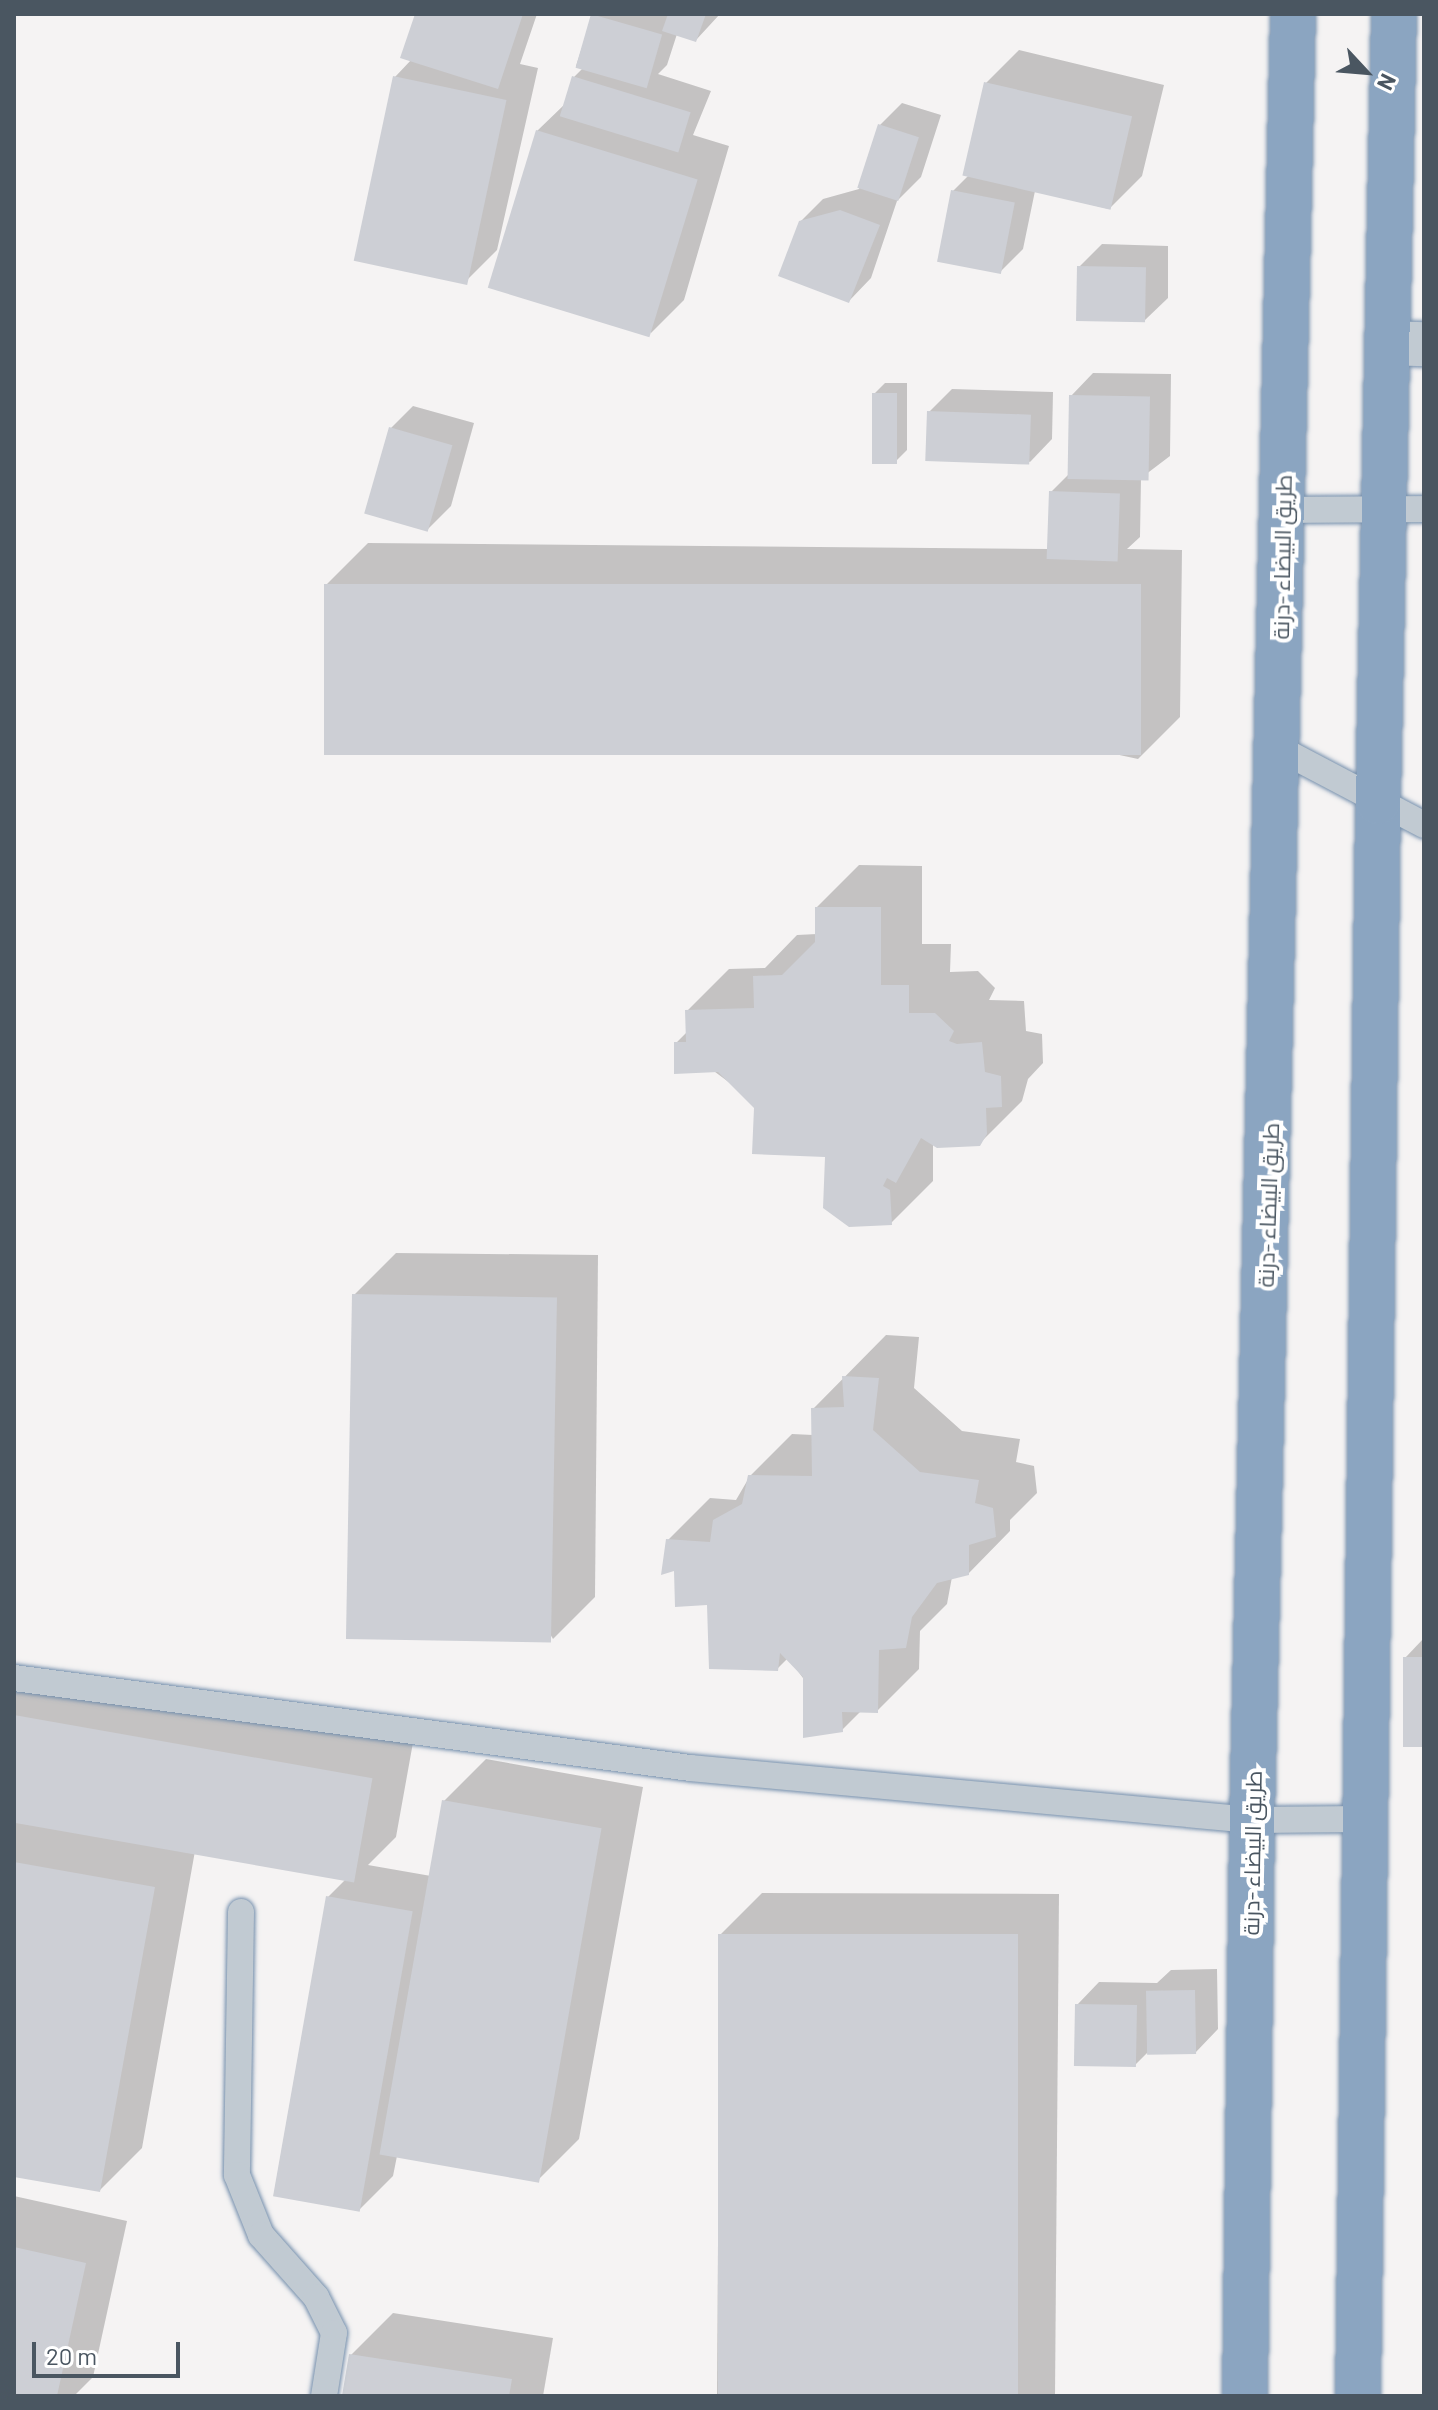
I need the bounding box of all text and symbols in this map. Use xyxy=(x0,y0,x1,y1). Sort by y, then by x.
north arrow xyxy=(1326,32,1406,112)
text: N xyxy=(1373,70,1402,95)
street label: طريق البيضاء -درنة xyxy=(1267,474,1297,640)
street label: طريق البيضاء -درنة xyxy=(1252,1122,1284,1288)
street label: طريق البيضاء -درنة xyxy=(1237,1770,1267,1936)
scale bar xyxy=(36,2326,184,2376)
text: 20 m xyxy=(46,2341,97,2370)

